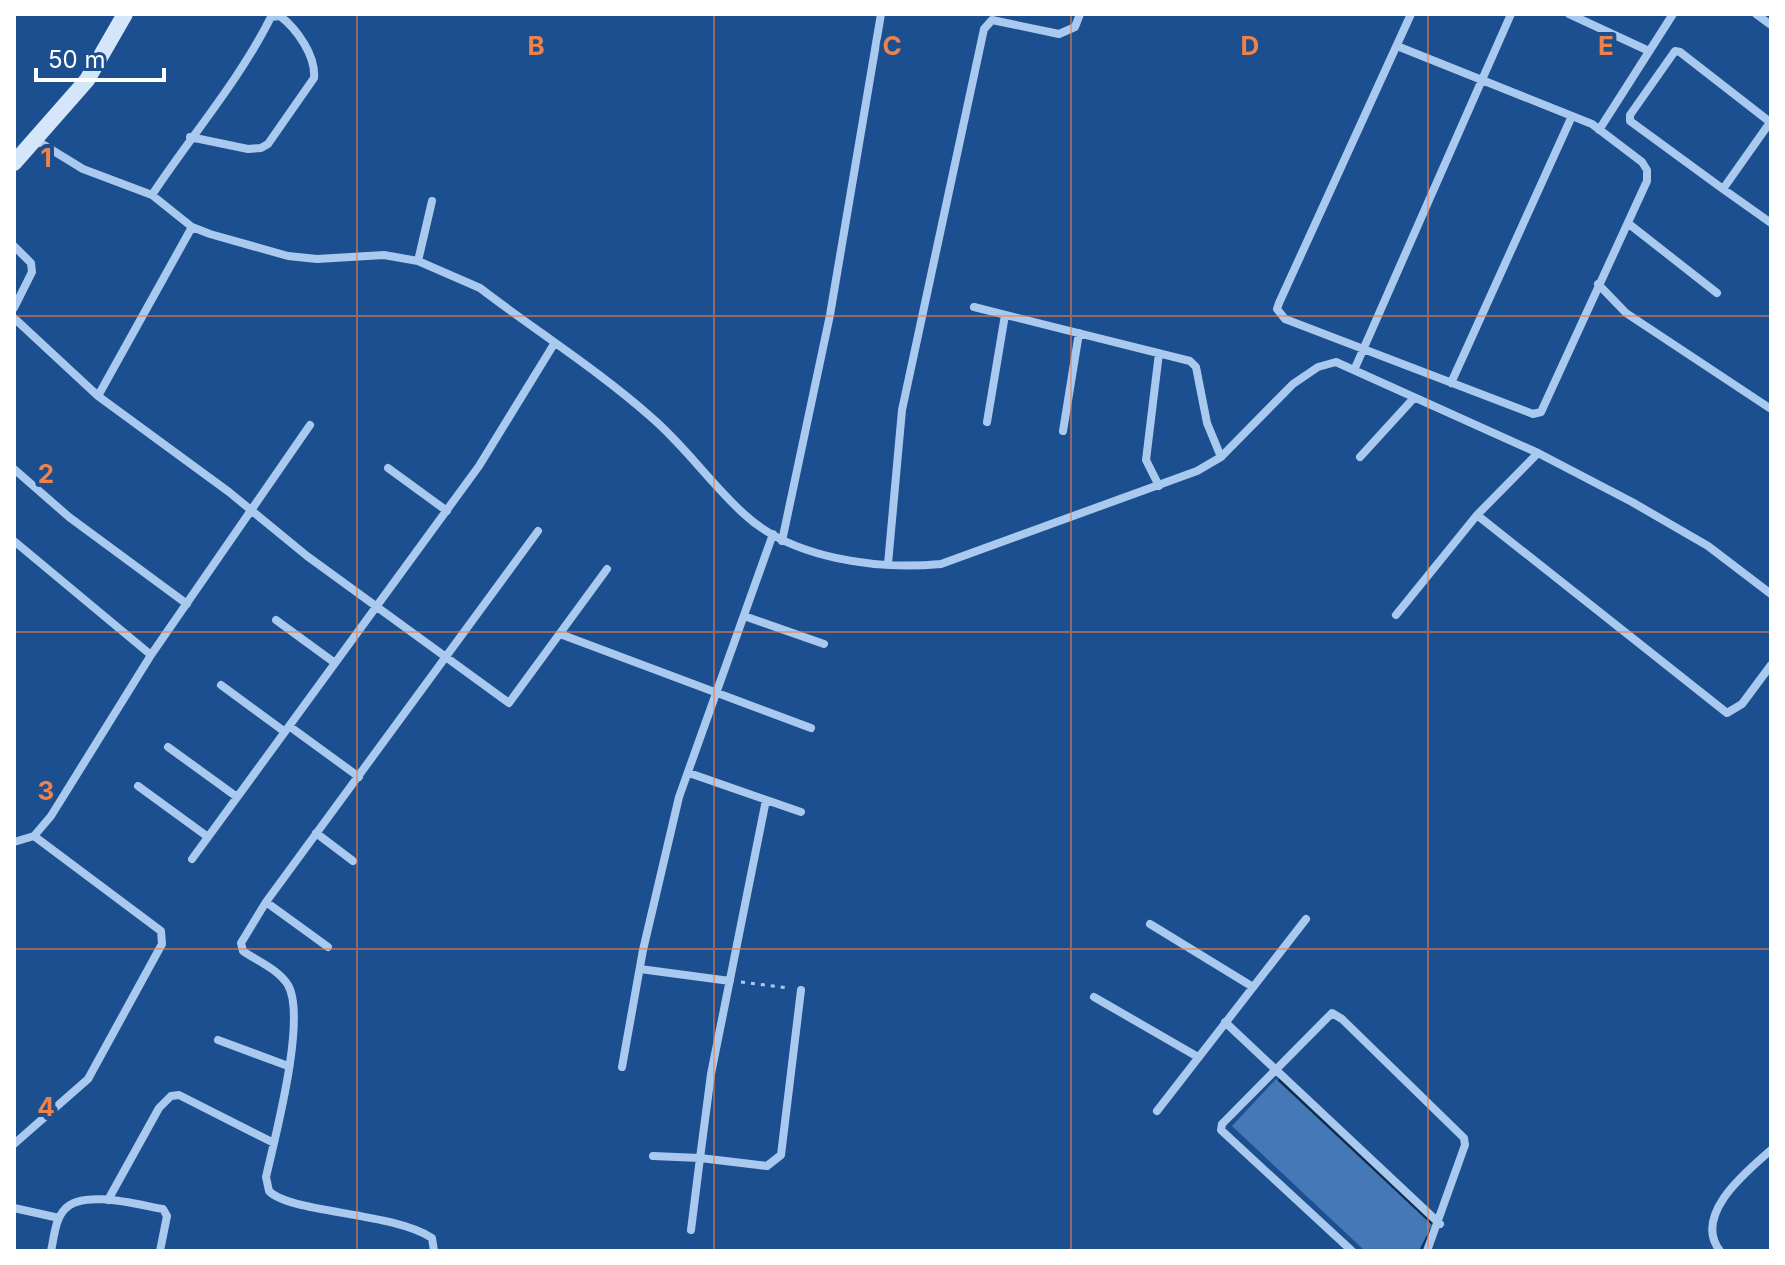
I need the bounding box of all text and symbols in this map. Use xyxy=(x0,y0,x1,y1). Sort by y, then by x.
text: B xyxy=(527,30,545,61)
text: C xyxy=(882,30,902,61)
text: D xyxy=(1241,30,1259,61)
text: E xyxy=(1598,30,1614,61)
scale bar xyxy=(36,32,164,82)
text: 50 m xyxy=(48,45,106,74)
text: 1 xyxy=(40,142,52,173)
text: 2 xyxy=(38,458,54,489)
text: 3 xyxy=(38,775,54,806)
text: 4 xyxy=(37,1091,55,1122)

